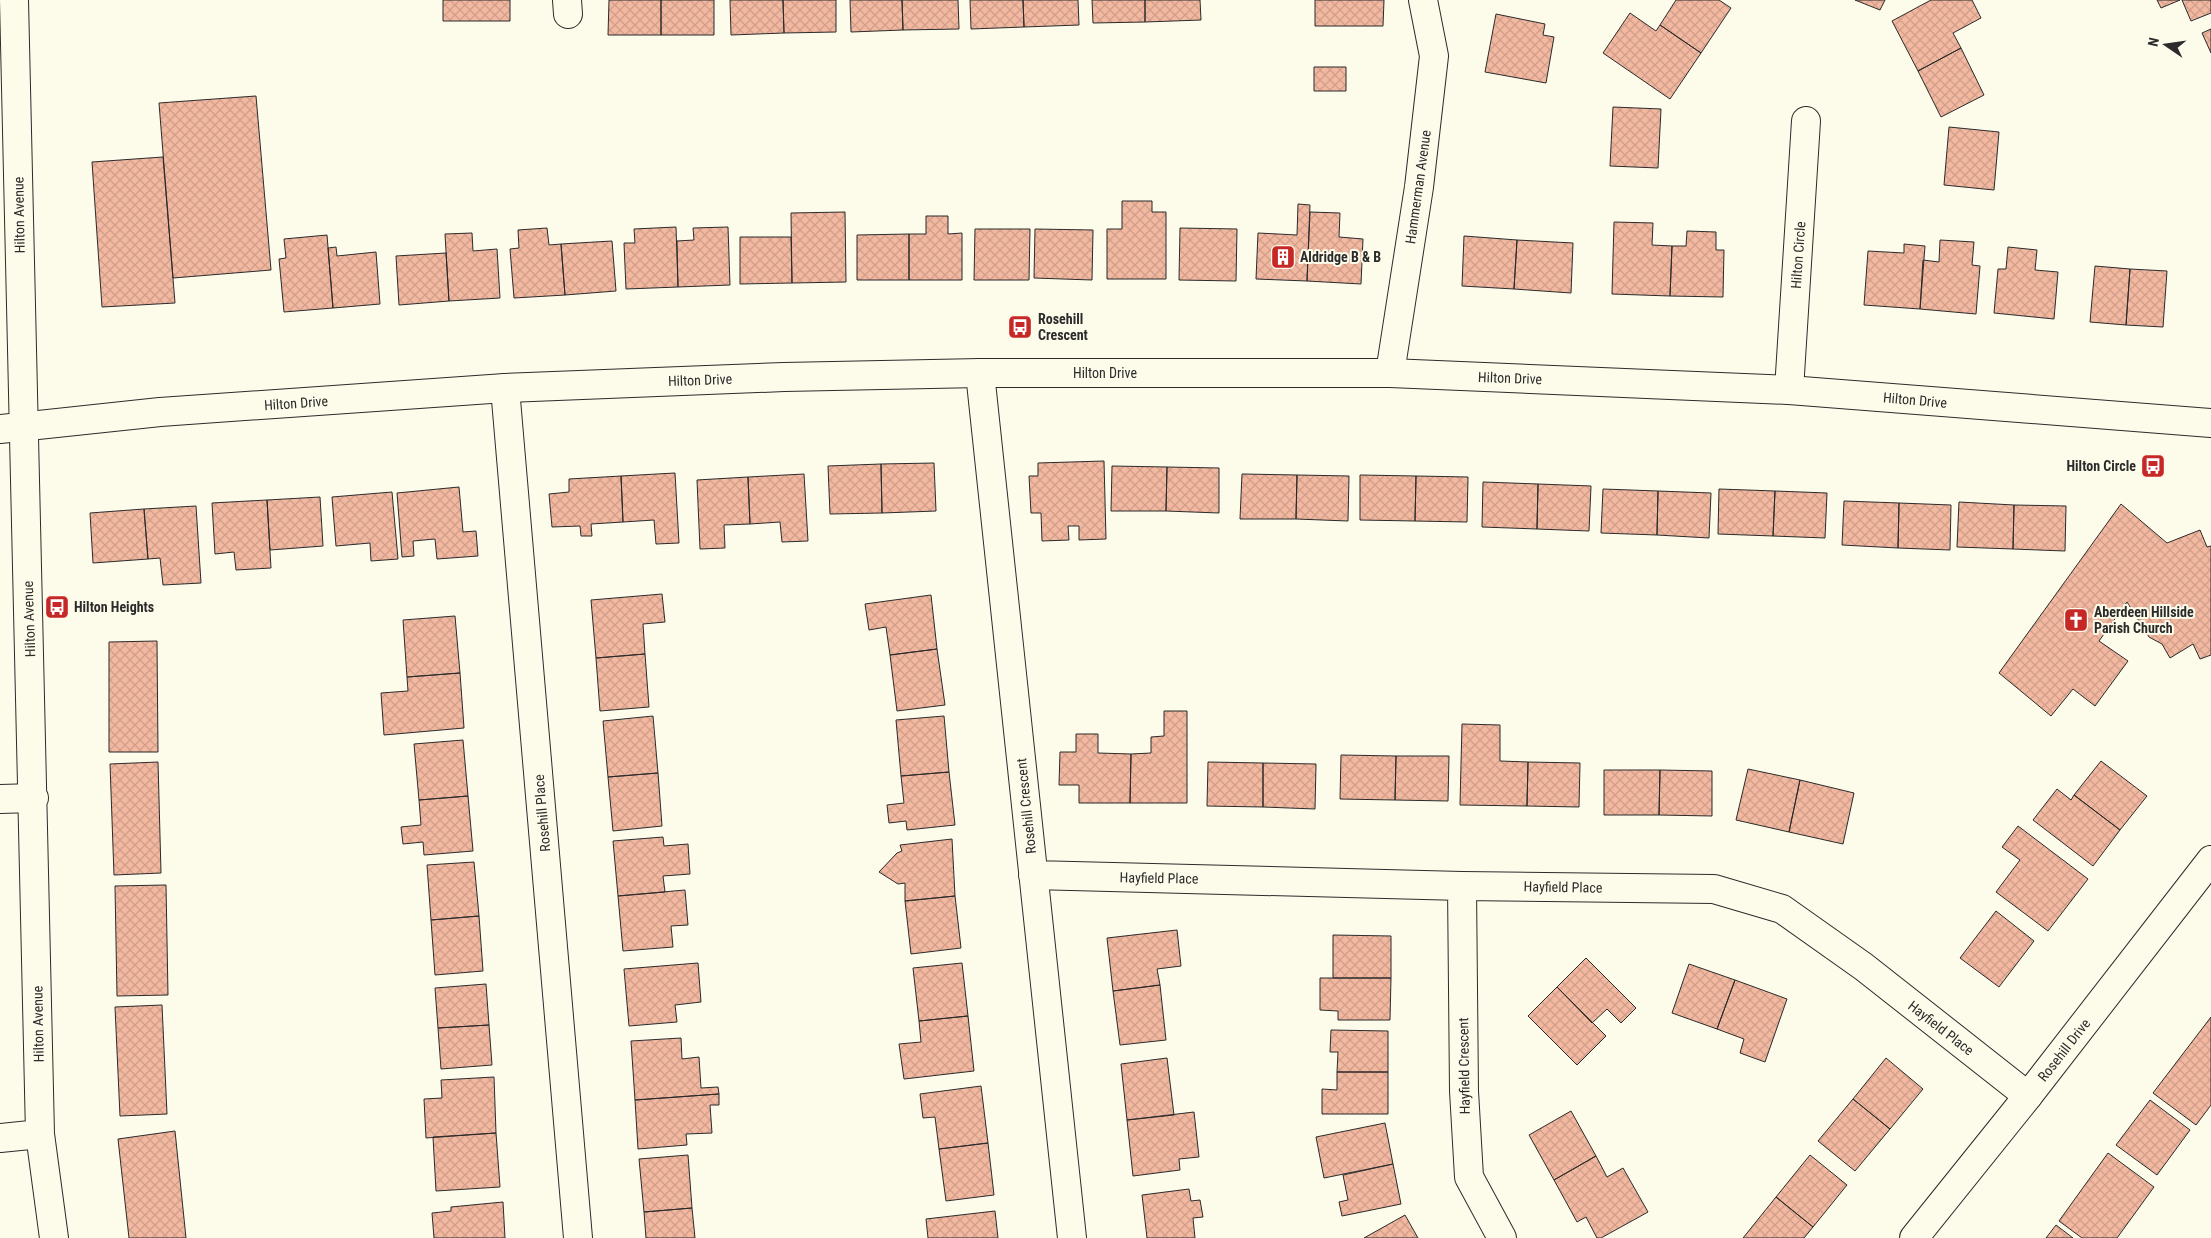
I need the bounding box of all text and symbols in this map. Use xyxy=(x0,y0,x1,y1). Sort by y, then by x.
north arrow xyxy=(2141,20,2191,70)
text: N xyxy=(2145,36,2162,48)
street label: Hammerman Avenue xyxy=(1402,129,1434,245)
street label: Hilton Avenue xyxy=(10,176,28,253)
street label: Hilton Circle xyxy=(1788,220,1808,289)
building icon: Aldridge B & B xyxy=(1270,244,1296,270)
place label: Aldridge B & B xyxy=(1300,249,1381,265)
place label: Rosehill Crescent xyxy=(1038,311,1088,343)
bus stop icon: Rosehill Crescent xyxy=(1007,314,1033,340)
street label: Hilton Drive xyxy=(1073,365,1137,381)
street label: Hilton Drive xyxy=(1478,369,1543,387)
street label: Hilton Drive xyxy=(668,371,733,389)
street label: Hilton Drive xyxy=(1882,389,1948,411)
street label: Hilton Drive xyxy=(263,393,329,413)
bus stop icon: Hilton Circle xyxy=(2140,453,2166,479)
place label: Hilton Circle xyxy=(2067,458,2136,474)
street label: Hilton Avenue xyxy=(20,580,38,657)
bus stop icon: Hilton Heights xyxy=(44,594,70,620)
place label: Hilton Heights xyxy=(74,599,154,615)
place label: Aberdeen Hillside Parish Church xyxy=(2094,604,2194,636)
church icon: Aberdeen Hillside Parish Church xyxy=(2063,607,2089,633)
street label: Rosehill Crescent xyxy=(1013,757,1039,855)
street label: Rosehill Place xyxy=(531,773,553,852)
street label: Hayfield Place xyxy=(1120,869,1199,887)
street label: Hayfield Place xyxy=(1524,878,1603,896)
street label: Hilton Avenue xyxy=(29,985,47,1062)
street label: Hayfield Place xyxy=(1905,997,1977,1059)
street label: Rosehill Drive xyxy=(2035,1015,2094,1084)
street label: Hayfield Crescent xyxy=(1455,1017,1473,1115)

